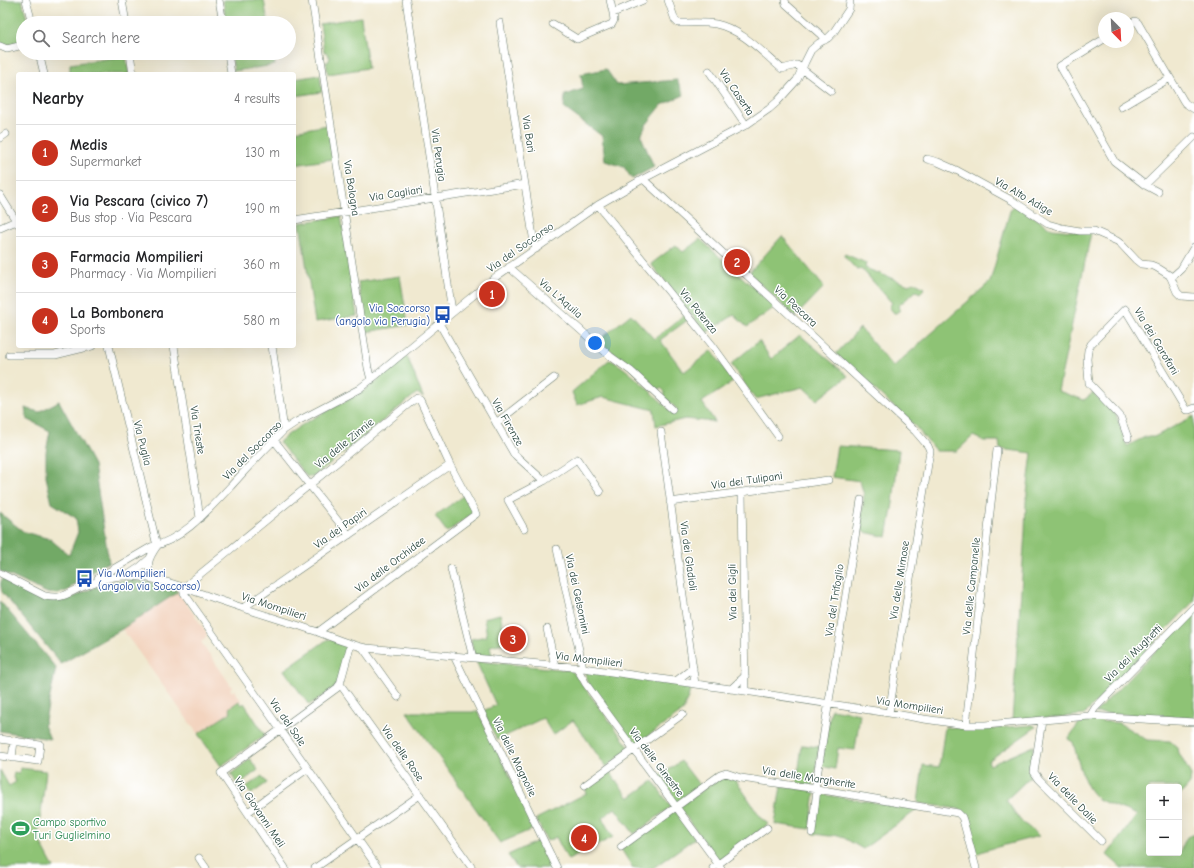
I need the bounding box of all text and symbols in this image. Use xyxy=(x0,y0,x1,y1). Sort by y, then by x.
north arrow xyxy=(1098,12,1134,48)
search box xyxy=(16,16,296,60)
icon: search xyxy=(30,27,52,49)
text: Search here xyxy=(62,29,140,47)
street label: Via Caserta xyxy=(716,67,757,118)
text: Nearby xyxy=(32,89,83,108)
text: 4 results xyxy=(234,91,280,106)
street label: Via Bari xyxy=(519,115,538,153)
street label: Via Perugia xyxy=(428,128,449,182)
text: Medis xyxy=(70,136,107,154)
text: 1 xyxy=(42,145,48,160)
text: 130 m xyxy=(245,145,280,160)
text: Supermarket xyxy=(70,154,141,169)
street label: Via Bologna xyxy=(341,159,362,217)
street label: Via Alto Adige xyxy=(992,175,1056,219)
street label: Via Cagliari xyxy=(369,183,423,204)
text: Via Pescara (civico 7) xyxy=(70,192,208,210)
text: 2 xyxy=(42,201,48,216)
text: 190 m xyxy=(245,201,280,216)
text: Bus stop · Via Pescara xyxy=(70,210,192,225)
street label: Via del Soccorso xyxy=(485,220,556,275)
pin: 2 xyxy=(724,247,750,277)
text: Farmacia Mompilieri xyxy=(70,248,203,266)
text: 3 xyxy=(42,257,48,272)
text: 360 m xyxy=(243,257,280,272)
text: Pharmacy · Via Mompilieri xyxy=(70,266,216,281)
street label: Via L'Aquila xyxy=(536,276,585,321)
pin: 1 xyxy=(479,279,505,309)
street label: Via Pescara xyxy=(771,283,820,330)
street label: Via Potenza xyxy=(677,286,721,336)
place label: Via Soccorso (angolo via Perugia) xyxy=(335,302,430,328)
text: La Bombonera xyxy=(70,304,164,322)
bus stop icon: Via Soccorso (angolo via Perugia) xyxy=(433,304,453,324)
street label: Via dei Garofani xyxy=(1131,305,1182,377)
text: 4 xyxy=(42,313,48,328)
text: 580 m xyxy=(243,313,280,328)
text: Sports xyxy=(70,322,105,337)
your location xyxy=(585,333,605,353)
street label: Via Firenze xyxy=(489,396,527,449)
street label: Via Trieste xyxy=(187,405,208,456)
street label: Via delle Zinnie xyxy=(312,415,377,471)
street label: Via del Soccorso xyxy=(220,418,285,483)
street label: Via Puglia xyxy=(131,419,154,467)
street label: Via dei Tulipani xyxy=(711,469,783,492)
street label: Via dei Papiri xyxy=(311,505,369,551)
street label: Via dei Gladioli xyxy=(677,520,700,592)
street label: Via delle Orchidee xyxy=(353,533,428,595)
street label: Via delle Campanelle xyxy=(960,536,983,635)
street label: Via delle Mimose xyxy=(887,539,912,620)
street label: Via dei Gelsomini xyxy=(563,553,592,635)
street label: Via del Trifoglio xyxy=(822,563,847,637)
street label: Via dei Gigli xyxy=(726,564,739,620)
place label: Via Mompilieri (angolo via Soccorso) xyxy=(98,567,201,593)
bus stop icon: Via Mompilieri (angolo via Soccorso) xyxy=(75,569,95,589)
street label: Via Mompilieri xyxy=(240,590,308,623)
street label: Via dei Mughetti xyxy=(1102,622,1165,685)
pin: 3 xyxy=(500,624,526,654)
street label: Via Mompilieri xyxy=(555,649,623,670)
street label: Via Mompilieri xyxy=(876,694,944,717)
street label: Via del Sole xyxy=(266,696,309,749)
street label: Via delle Magnolie xyxy=(490,716,539,799)
street label: Via delle Rose xyxy=(379,723,427,784)
street label: Via delle Ginestre xyxy=(627,725,687,800)
street label: Via delle Margherite xyxy=(761,764,857,791)
street label: Via delle Dalie xyxy=(1045,770,1101,827)
street label: Via Giovanni Meli xyxy=(231,775,288,850)
map controls xyxy=(1146,784,1182,856)
button: + xyxy=(1146,784,1182,820)
place label: Campo sportivo Turi Guglielmino xyxy=(33,816,111,842)
sports icon: Campo sportivo Turi Guglielmino xyxy=(10,818,30,838)
button: − xyxy=(1146,820,1182,856)
pin: 4 xyxy=(571,823,597,853)

